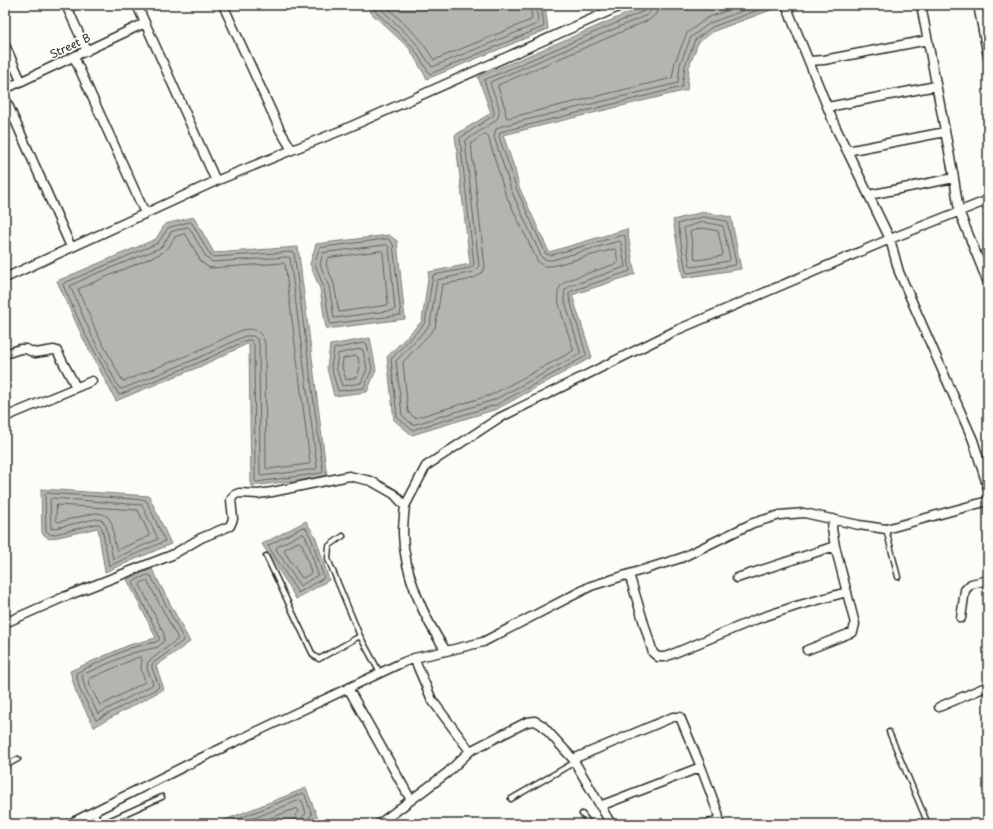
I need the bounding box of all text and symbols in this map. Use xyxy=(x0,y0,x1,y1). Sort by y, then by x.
street label: Street B xyxy=(47,29,93,62)

